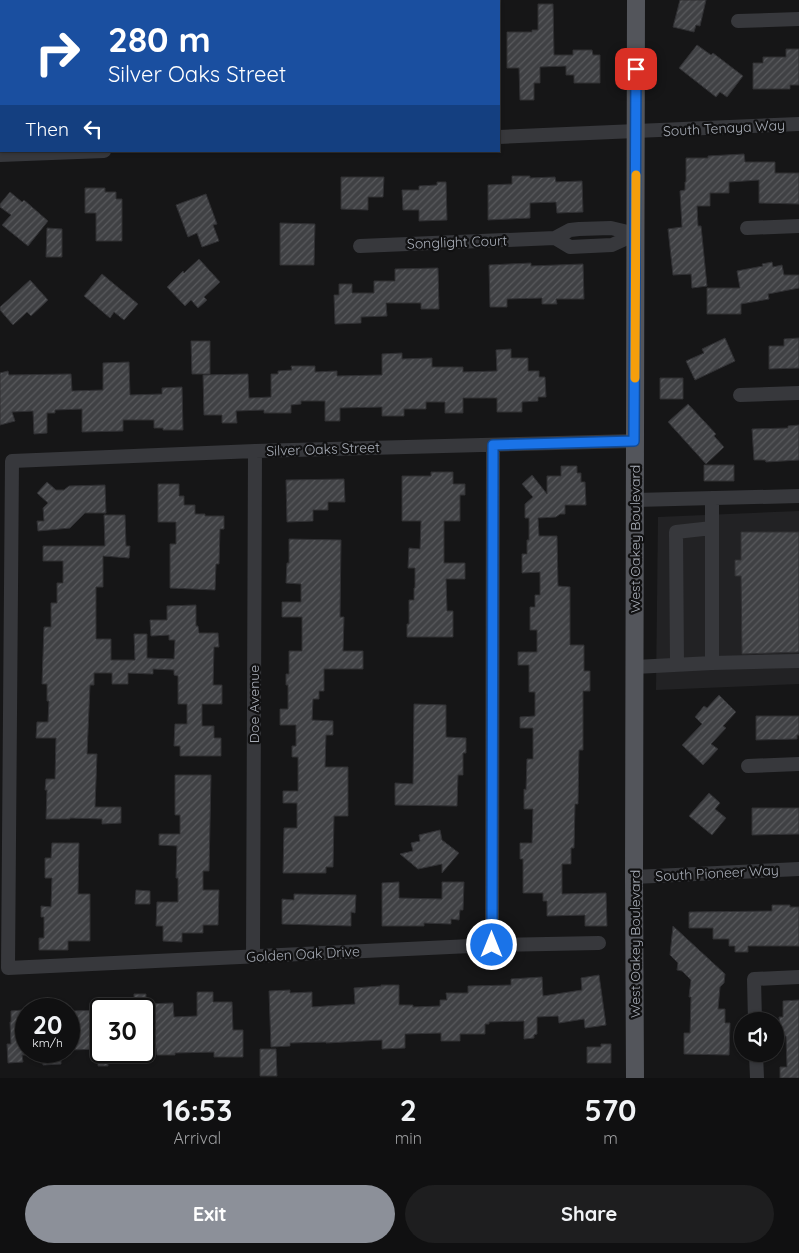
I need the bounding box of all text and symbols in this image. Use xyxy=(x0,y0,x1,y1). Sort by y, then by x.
text: 280 m xyxy=(108,17,211,61)
icon: right xyxy=(25,20,90,85)
pin xyxy=(615,48,657,90)
icon: arrive xyxy=(622,55,650,83)
text: Silver Oaks Street xyxy=(108,60,286,88)
icon: left xyxy=(79,115,107,143)
street label: South Tenaya Way xyxy=(663,116,785,140)
text: Then xyxy=(25,117,69,141)
street label: Songlight Court xyxy=(407,231,508,253)
street label: Silver Oaks Street xyxy=(266,438,380,460)
street label: West Oakey Boulevard xyxy=(626,465,644,613)
street label: Doe Avenue xyxy=(245,665,263,743)
street label: South Pioneer Way xyxy=(655,861,779,885)
street label: West Oakey Boulevard xyxy=(626,870,644,1018)
position arrow xyxy=(465,918,517,970)
street label: Golden Oak Drive xyxy=(246,942,360,966)
speed limit sign: 30 xyxy=(90,998,155,1063)
text: 20 xyxy=(33,1009,62,1040)
map controls xyxy=(734,1012,784,1062)
button: sound xyxy=(734,1012,784,1062)
text: km/h xyxy=(32,1035,63,1050)
text: 16:53 xyxy=(162,1091,232,1129)
text: 2 xyxy=(400,1091,417,1129)
text: 570 xyxy=(584,1091,637,1129)
text: Arrival xyxy=(173,1128,221,1148)
text: min xyxy=(395,1128,422,1148)
text: m xyxy=(603,1128,618,1148)
button: Exit xyxy=(25,1185,395,1243)
button: Share xyxy=(405,1185,774,1243)

